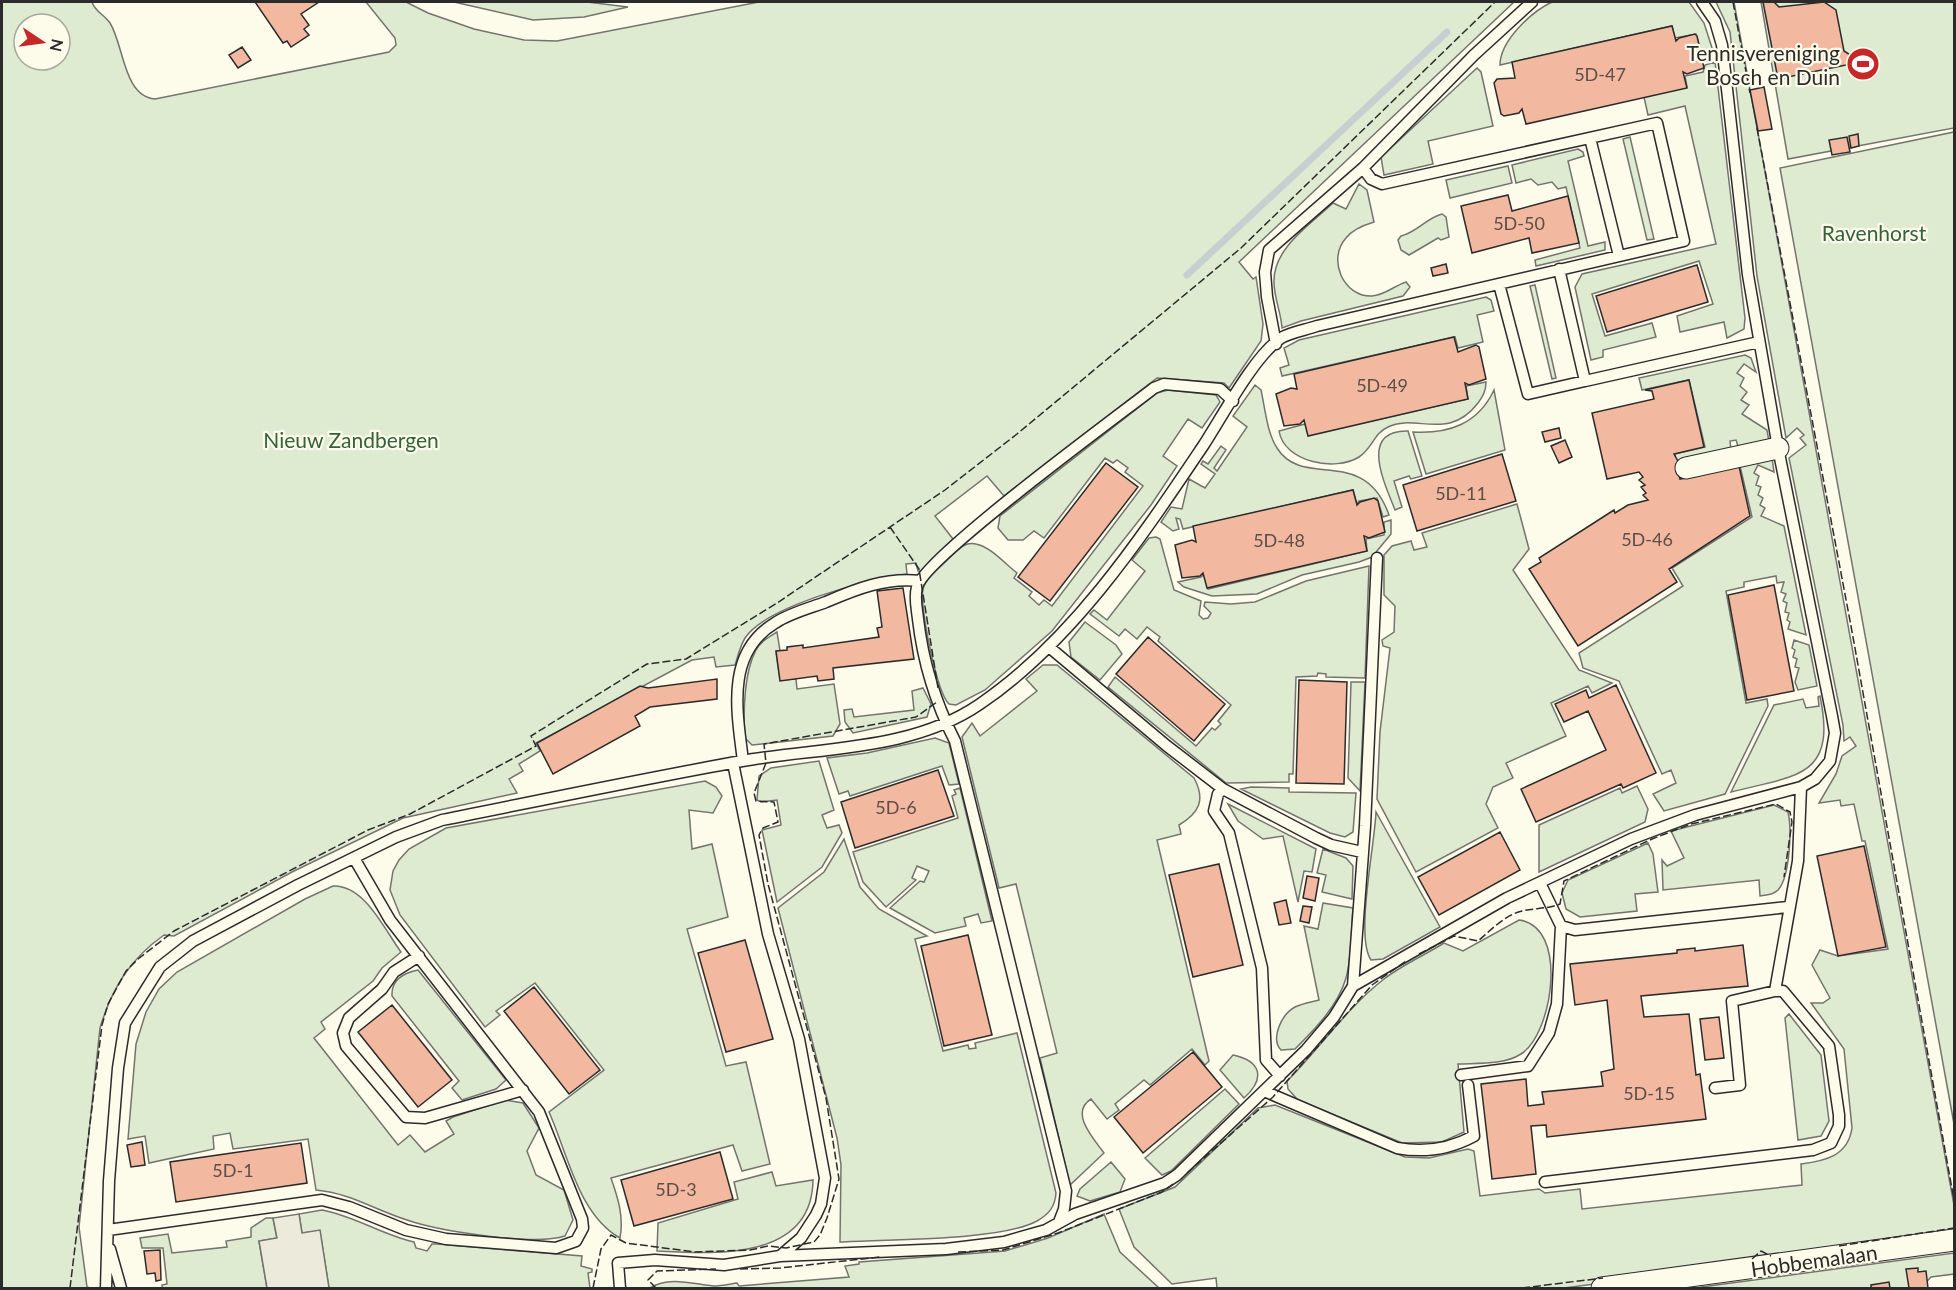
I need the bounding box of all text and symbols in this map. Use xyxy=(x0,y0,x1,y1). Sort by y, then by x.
north arrow xyxy=(12,12,72,72)
text: N xyxy=(46,37,68,54)
place label: Tennisvereniging Bosch en Duin xyxy=(1686,40,1840,89)
sports icon: Tennisvereniging Bosch en Duin xyxy=(1845,46,1881,82)
house number: 5D-47 xyxy=(1574,63,1626,85)
house number: 5D-50 xyxy=(1493,212,1545,234)
park label: Ravenhorst xyxy=(1822,220,1927,245)
house number: 5D-49 xyxy=(1356,374,1408,396)
park label: Nieuw Zandbergen xyxy=(263,427,439,452)
house number: 5D-11 xyxy=(1435,482,1487,504)
house number: 5D-46 xyxy=(1621,528,1673,550)
house number: 5D-48 xyxy=(1253,529,1305,551)
house number: 5D-6 xyxy=(875,796,917,818)
house number: 5D-15 xyxy=(1623,1082,1675,1104)
house number: 5D-1 xyxy=(212,1159,254,1181)
house number: 5D-3 xyxy=(655,1178,697,1200)
street label: Hobbemalaan xyxy=(1749,1239,1879,1281)

